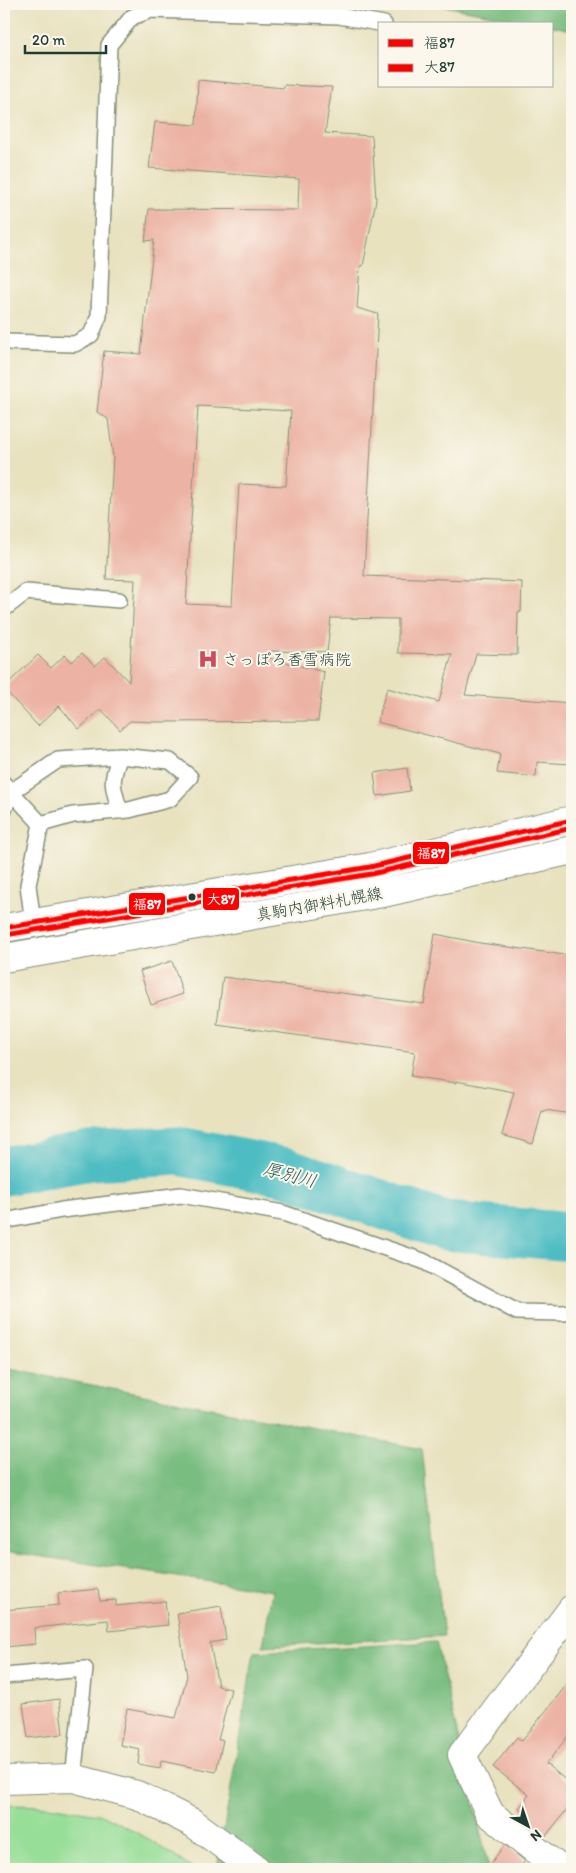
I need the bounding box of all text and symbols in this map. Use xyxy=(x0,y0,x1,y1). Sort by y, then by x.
scale bar xyxy=(25,22,106,54)
legend xyxy=(378,22,554,88)
text: 20 m xyxy=(32,31,66,49)
text: 福87 xyxy=(424,34,455,52)
text: 大87 xyxy=(424,58,455,76)
hospital icon: さっぽろ香雪病院 xyxy=(197,648,219,670)
place label: さっぽろ香雪病院 xyxy=(223,650,351,669)
line badge: 福87 xyxy=(412,841,450,865)
text: 福87 xyxy=(417,845,445,862)
street label: 真駒内御料札幌線 xyxy=(254,884,384,924)
line badge: 大87 xyxy=(202,887,240,911)
text: 大87 xyxy=(207,891,235,908)
line badge: 福87 xyxy=(128,892,166,916)
unlabelled marker xyxy=(187,892,197,902)
text: 福87 xyxy=(133,896,161,913)
water label: 厚別川 xyxy=(261,1157,319,1193)
north arrow xyxy=(504,1800,554,1850)
text: N xyxy=(527,1826,545,1845)

